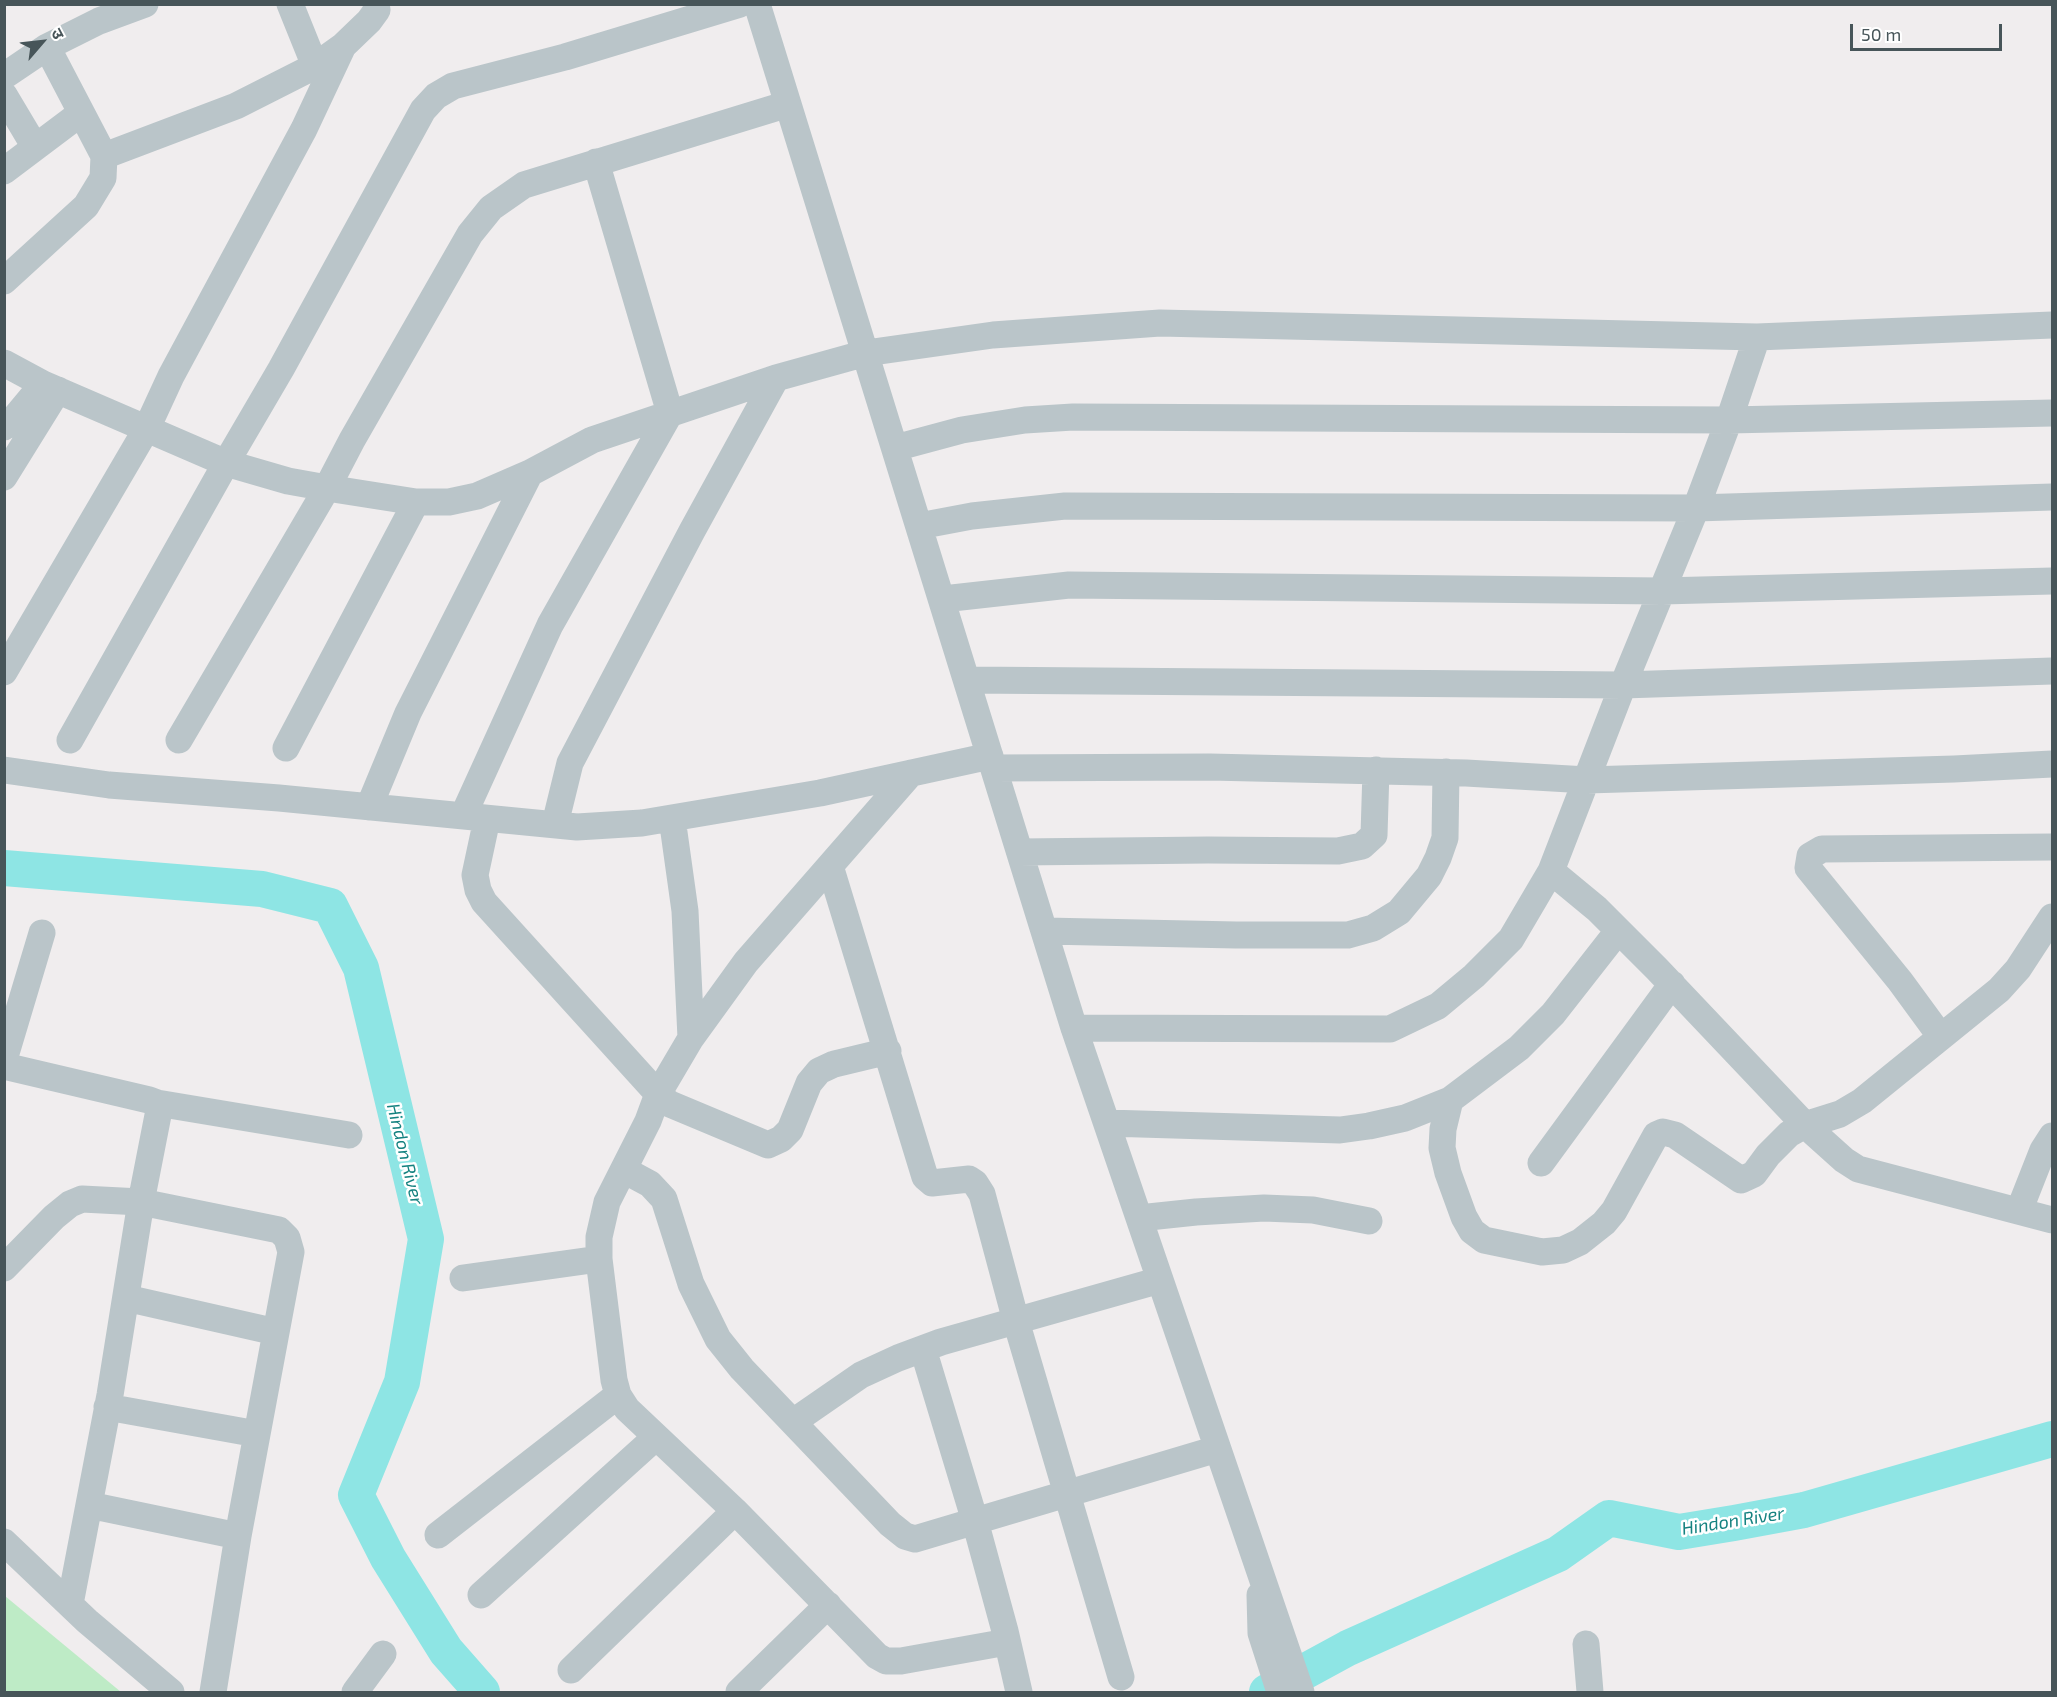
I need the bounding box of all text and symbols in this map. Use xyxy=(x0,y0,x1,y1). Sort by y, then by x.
north arrow xyxy=(12,12,72,72)
scale bar xyxy=(1853,12,2004,50)
text: 50 m xyxy=(1861,23,1901,45)
text: उ xyxy=(48,25,69,42)
water label: Hindon River xyxy=(382,1101,428,1207)
water label: Hindon River xyxy=(1680,1502,1786,1540)

